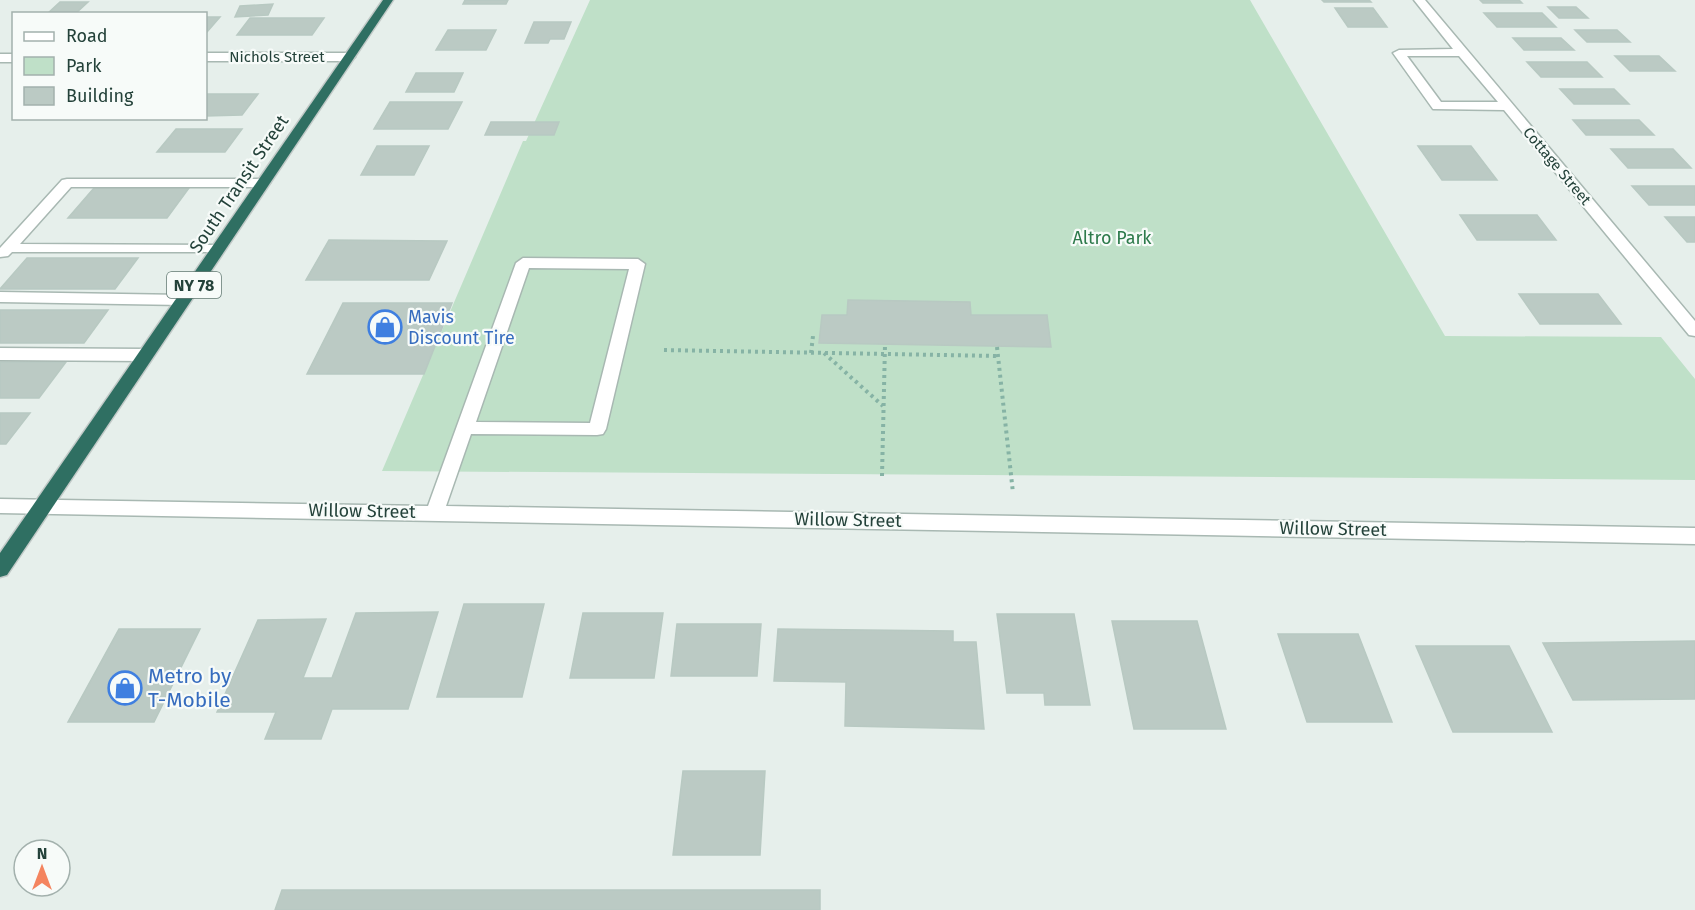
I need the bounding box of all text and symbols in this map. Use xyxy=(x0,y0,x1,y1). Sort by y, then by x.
legend xyxy=(12,12,207,120)
text: Road xyxy=(66,25,108,47)
street label: Nichols Street xyxy=(229,48,325,66)
text: Park xyxy=(66,55,102,77)
text: Building xyxy=(66,85,134,107)
street label: South Transit Street xyxy=(185,110,294,257)
street label: Cottage Street xyxy=(1519,123,1595,209)
park label: Altro Park xyxy=(1072,227,1152,249)
road number: NY 78 xyxy=(167,272,221,298)
place label: Mavis Discount Tire xyxy=(408,306,515,349)
shop icon: Mavis Discount Tire xyxy=(367,309,403,345)
street label: Willow Street xyxy=(308,499,416,523)
street label: Willow Street xyxy=(794,508,902,532)
street label: Willow Street xyxy=(1279,517,1387,541)
place label: Metro by T-Mobile xyxy=(148,663,232,713)
shop icon: Metro by T-Mobile xyxy=(107,670,143,706)
north arrow xyxy=(12,838,72,898)
text: N xyxy=(37,844,47,863)

